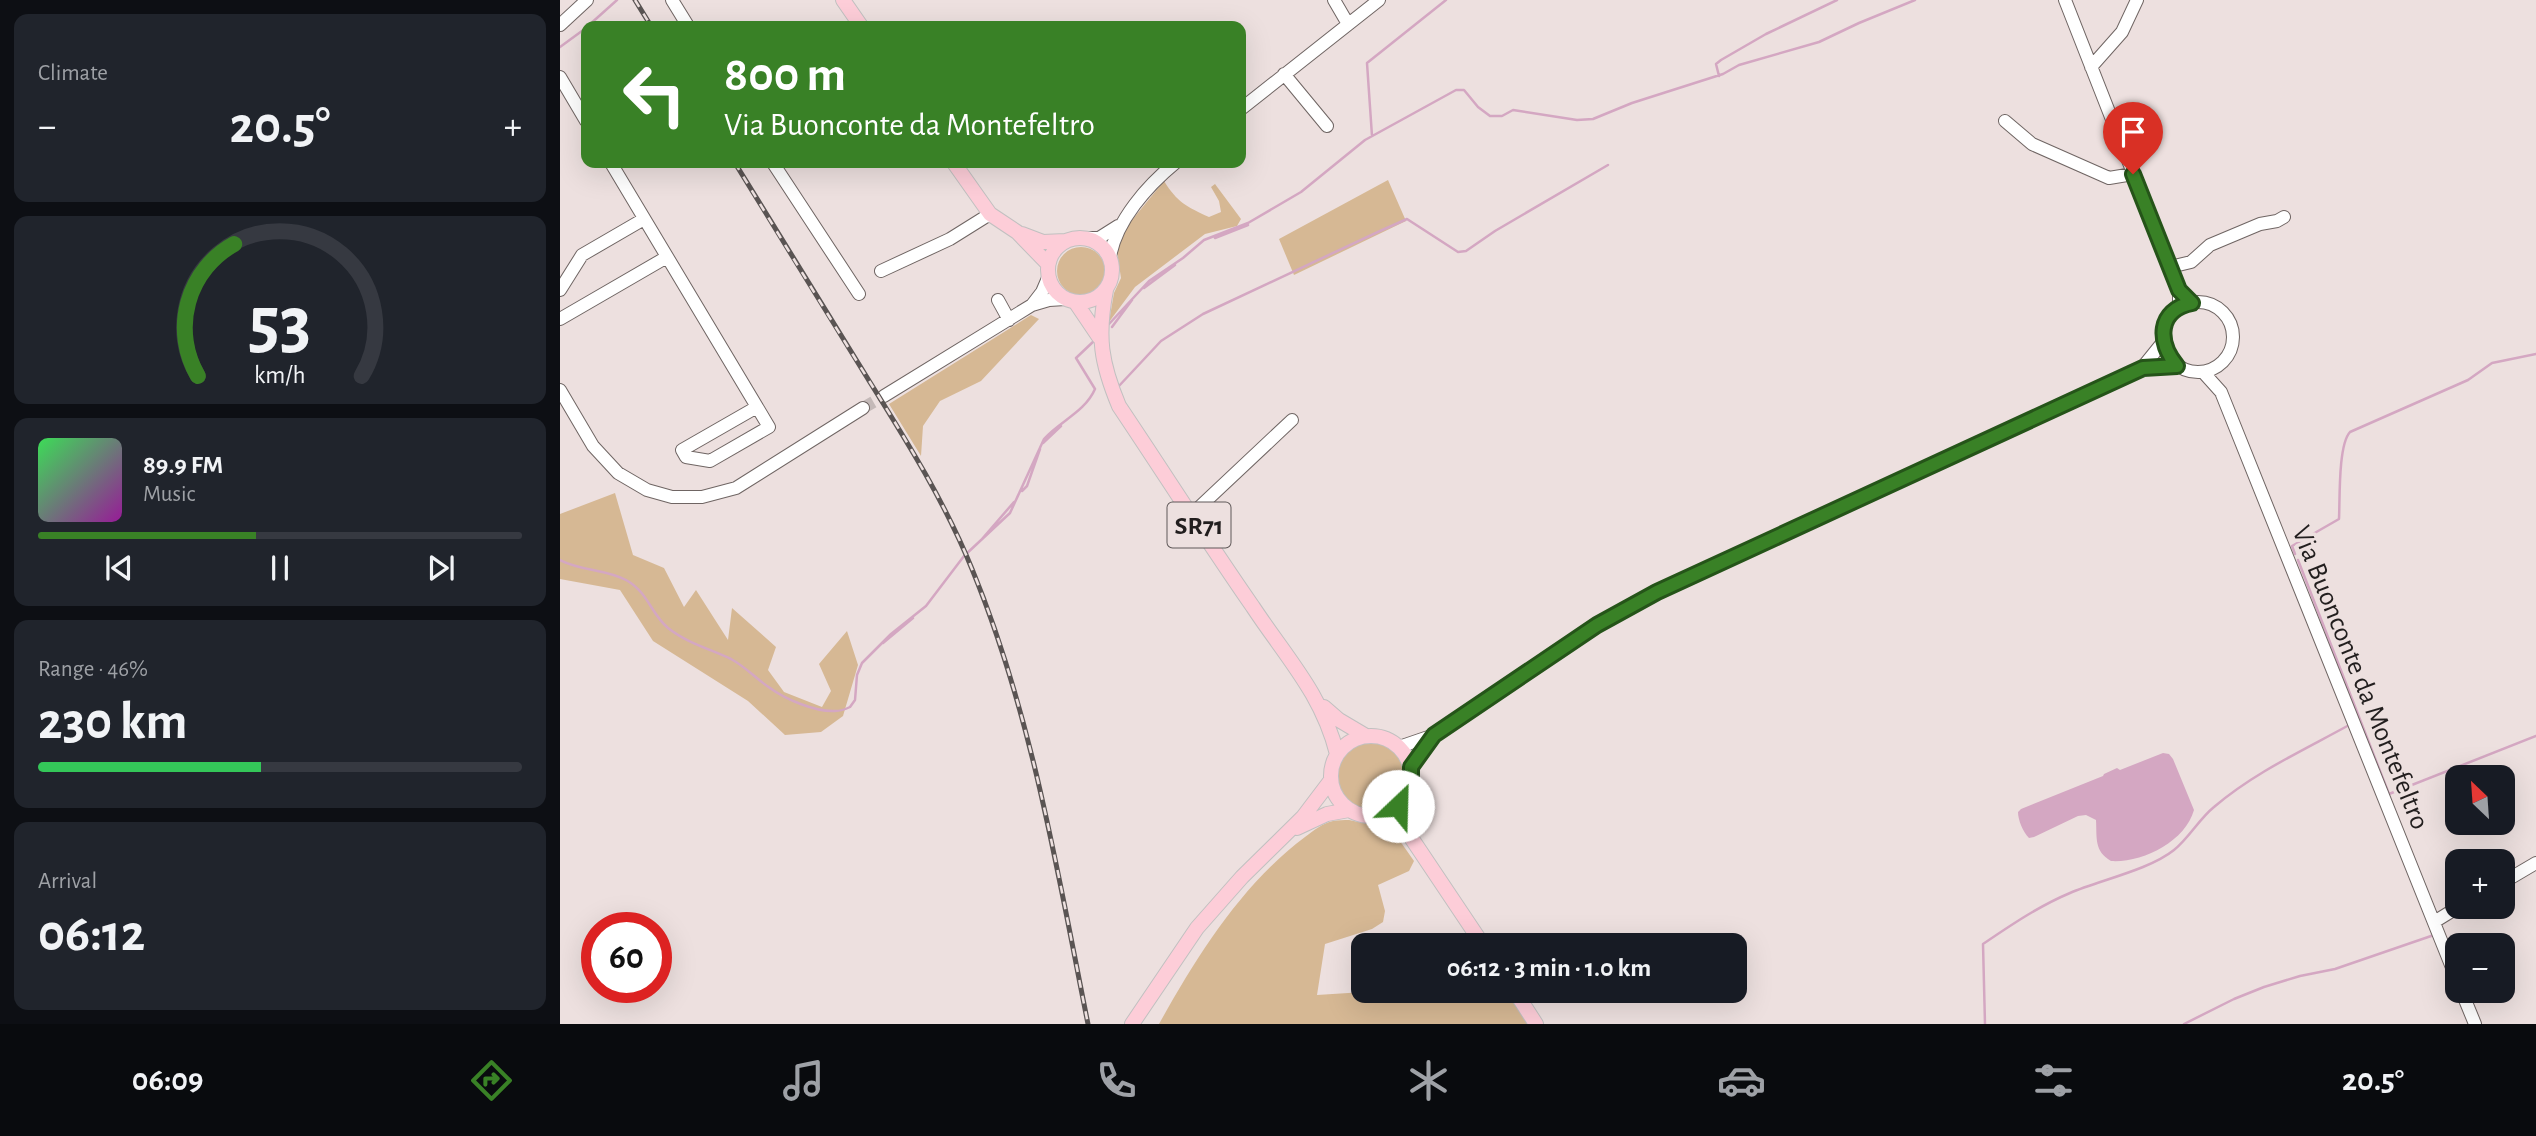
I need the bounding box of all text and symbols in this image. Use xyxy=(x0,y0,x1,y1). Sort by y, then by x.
icon: left xyxy=(609,49,700,140)
text: 800 m xyxy=(724,51,846,100)
text: Climate xyxy=(38,62,108,85)
text: 20.5° xyxy=(229,100,331,152)
pin xyxy=(2103,102,2163,174)
text: − xyxy=(38,108,56,146)
text: + xyxy=(504,108,522,146)
text: Via Buonconte da Montefeltro xyxy=(724,109,1095,141)
icon: arrive xyxy=(2114,113,2152,151)
text: 53 xyxy=(249,288,311,361)
text: km/h xyxy=(254,363,306,388)
text: 89.9 FM xyxy=(143,452,223,478)
text: Music xyxy=(143,483,195,506)
road number: SR71 xyxy=(1168,503,1230,548)
street label: Via Buonconte da Montefeltro xyxy=(2286,522,2434,833)
icon: previous xyxy=(100,549,138,587)
icon: pause xyxy=(261,549,299,587)
icon: next xyxy=(422,549,460,587)
text: Range · 46% xyxy=(38,658,148,681)
text: 230 km xyxy=(38,696,188,748)
north arrow xyxy=(2445,765,2515,835)
map controls xyxy=(2445,765,2515,1003)
position arrow xyxy=(1361,769,1435,843)
button: + xyxy=(2445,849,2515,919)
text: Arrival xyxy=(38,870,97,893)
text: 06:12 xyxy=(38,908,145,960)
speed limit sign: 60 xyxy=(581,912,672,1003)
button: − xyxy=(2445,933,2515,1003)
text: 06:12 · 3 min · 1.0 km xyxy=(1447,955,1651,981)
icon: directions xyxy=(467,1056,516,1105)
icon: music xyxy=(779,1056,828,1105)
icon: phone xyxy=(1092,1056,1141,1105)
icon: climate xyxy=(1404,1056,1453,1105)
icon: car xyxy=(1717,1056,1766,1105)
icon: filters xyxy=(2029,1056,2078,1105)
text: 06:09 xyxy=(132,1064,203,1096)
text: 20.5° xyxy=(2342,1064,2404,1096)

